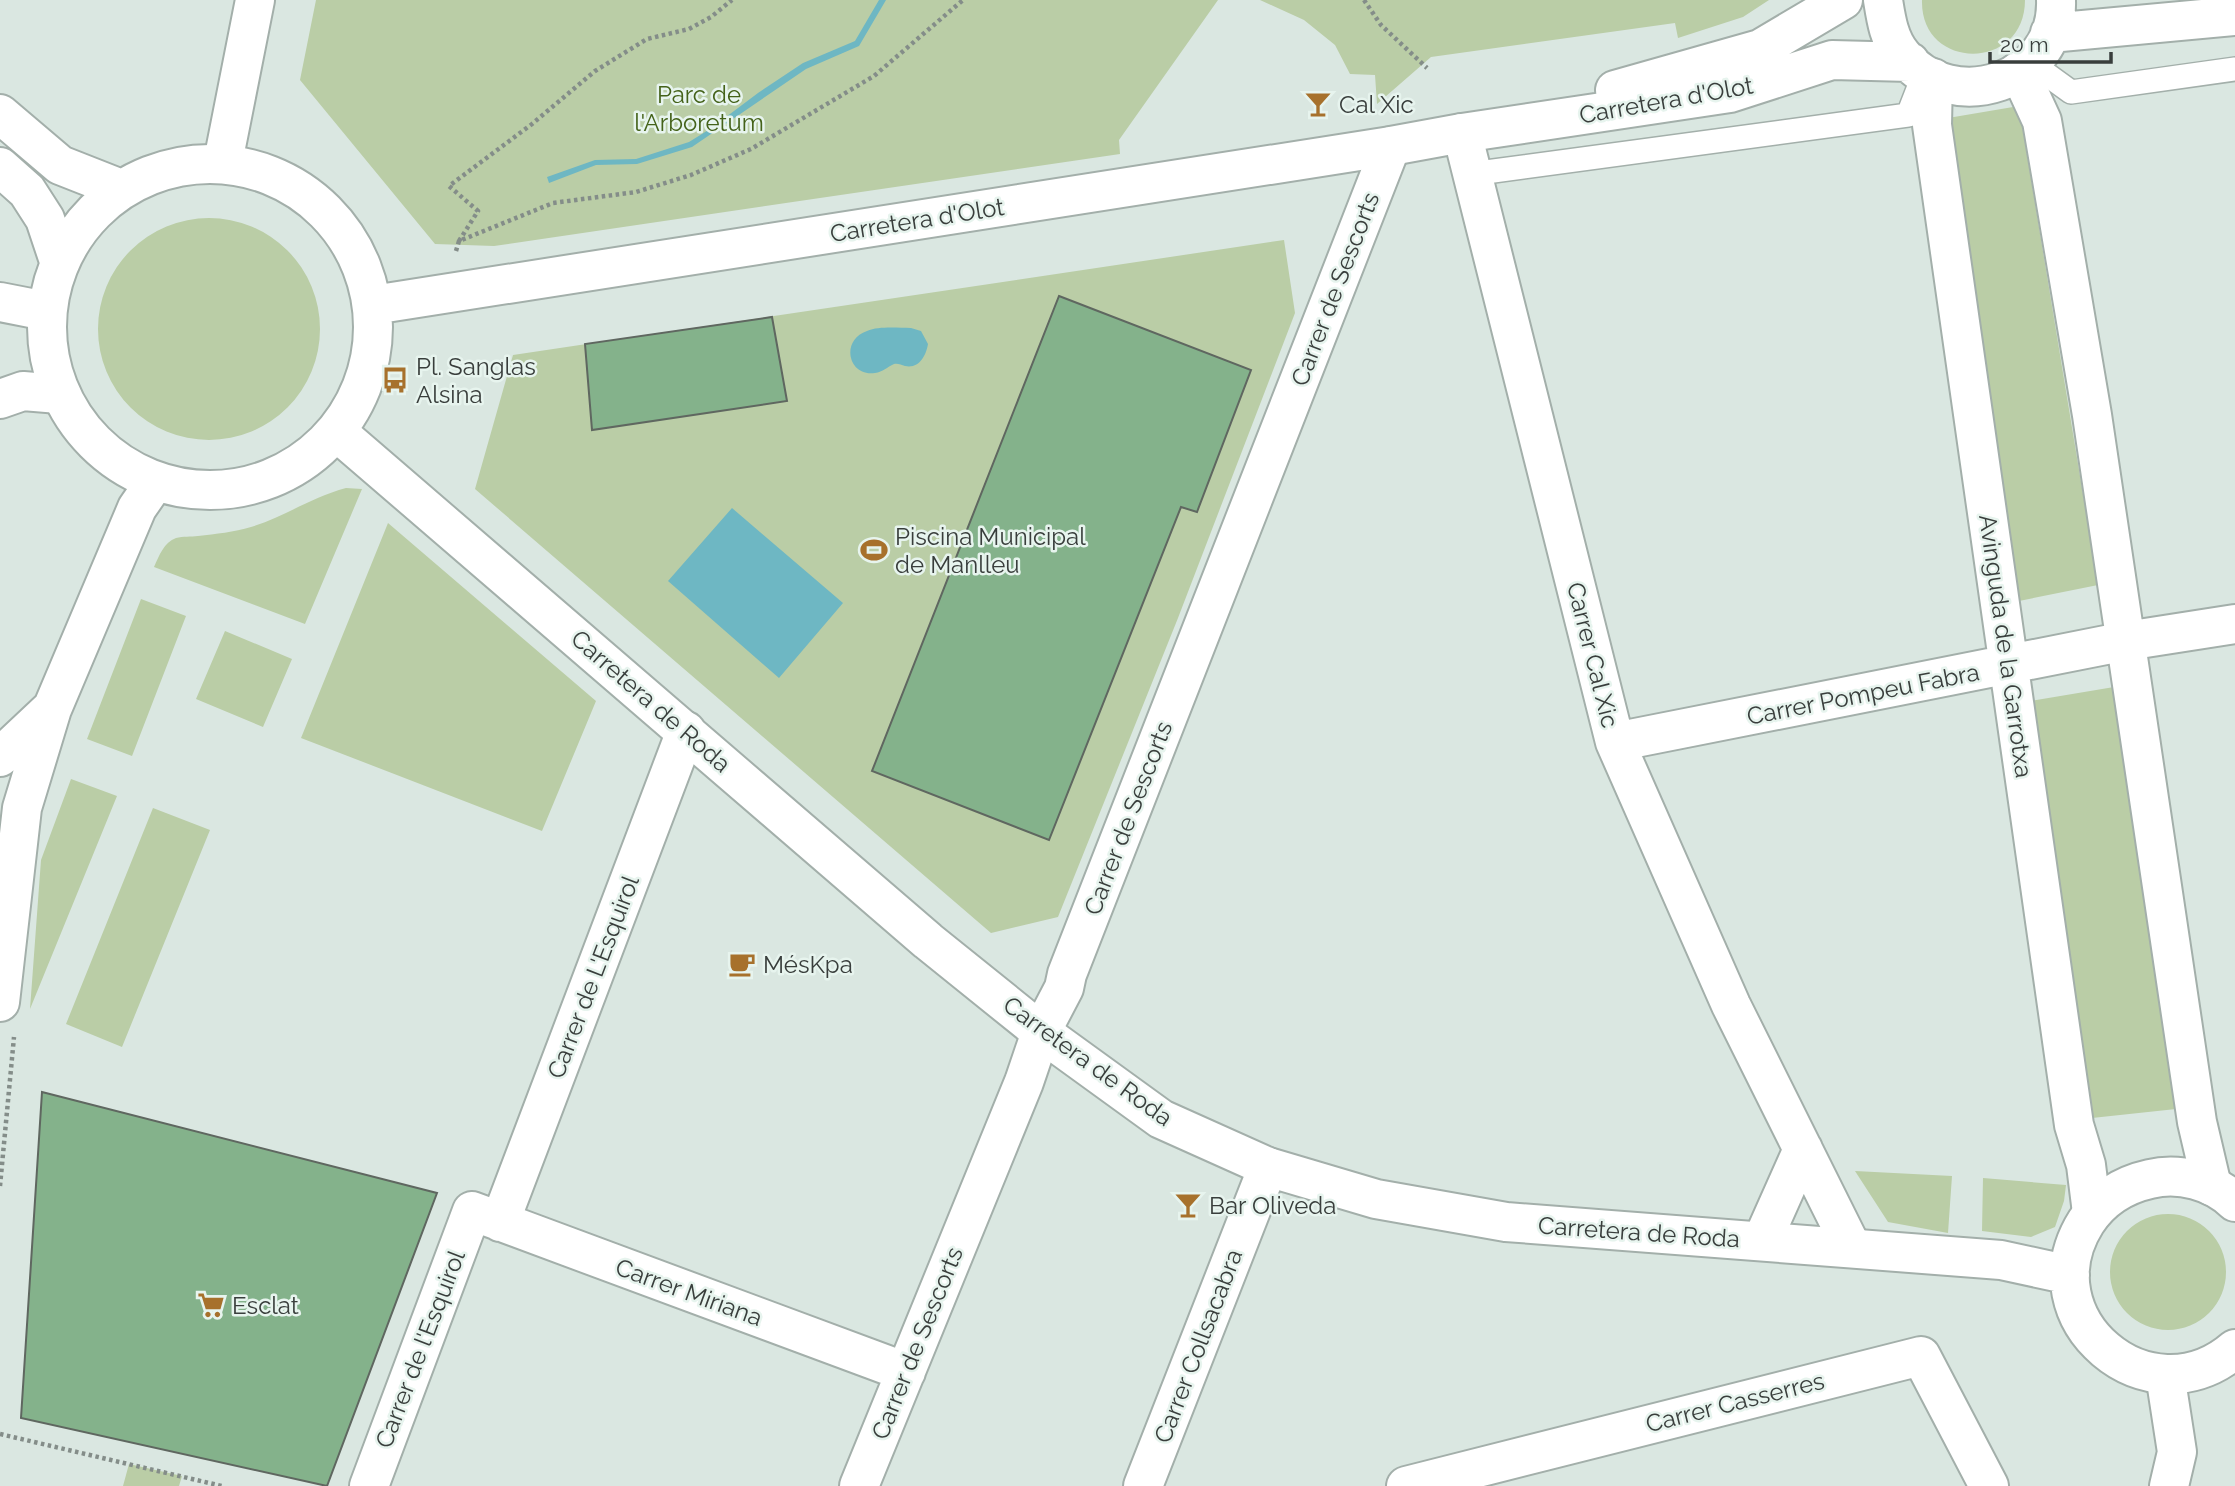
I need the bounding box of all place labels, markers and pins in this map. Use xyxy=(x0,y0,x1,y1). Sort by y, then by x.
bar icon: Cal Xic xyxy=(1303,89,1333,119)
place label: Cal Xic xyxy=(1339,90,1414,119)
place label: Pl. Sanglas Alsina xyxy=(416,352,536,409)
bus stop icon: Pl. Sanglas Alsina xyxy=(380,365,410,395)
place label: Piscina Municipal de Manlleu xyxy=(895,522,1086,579)
sports icon: Piscina Municipal de Manlleu xyxy=(859,535,889,565)
cafe icon: MésKpa xyxy=(727,949,757,979)
place label: MésKpa xyxy=(763,950,853,979)
bar icon: Bar Oliveda xyxy=(1173,1190,1203,1220)
place label: Bar Oliveda xyxy=(1209,1191,1336,1220)
supermarket icon: Esclat xyxy=(196,1290,226,1320)
place label: Esclat xyxy=(232,1291,299,1320)

